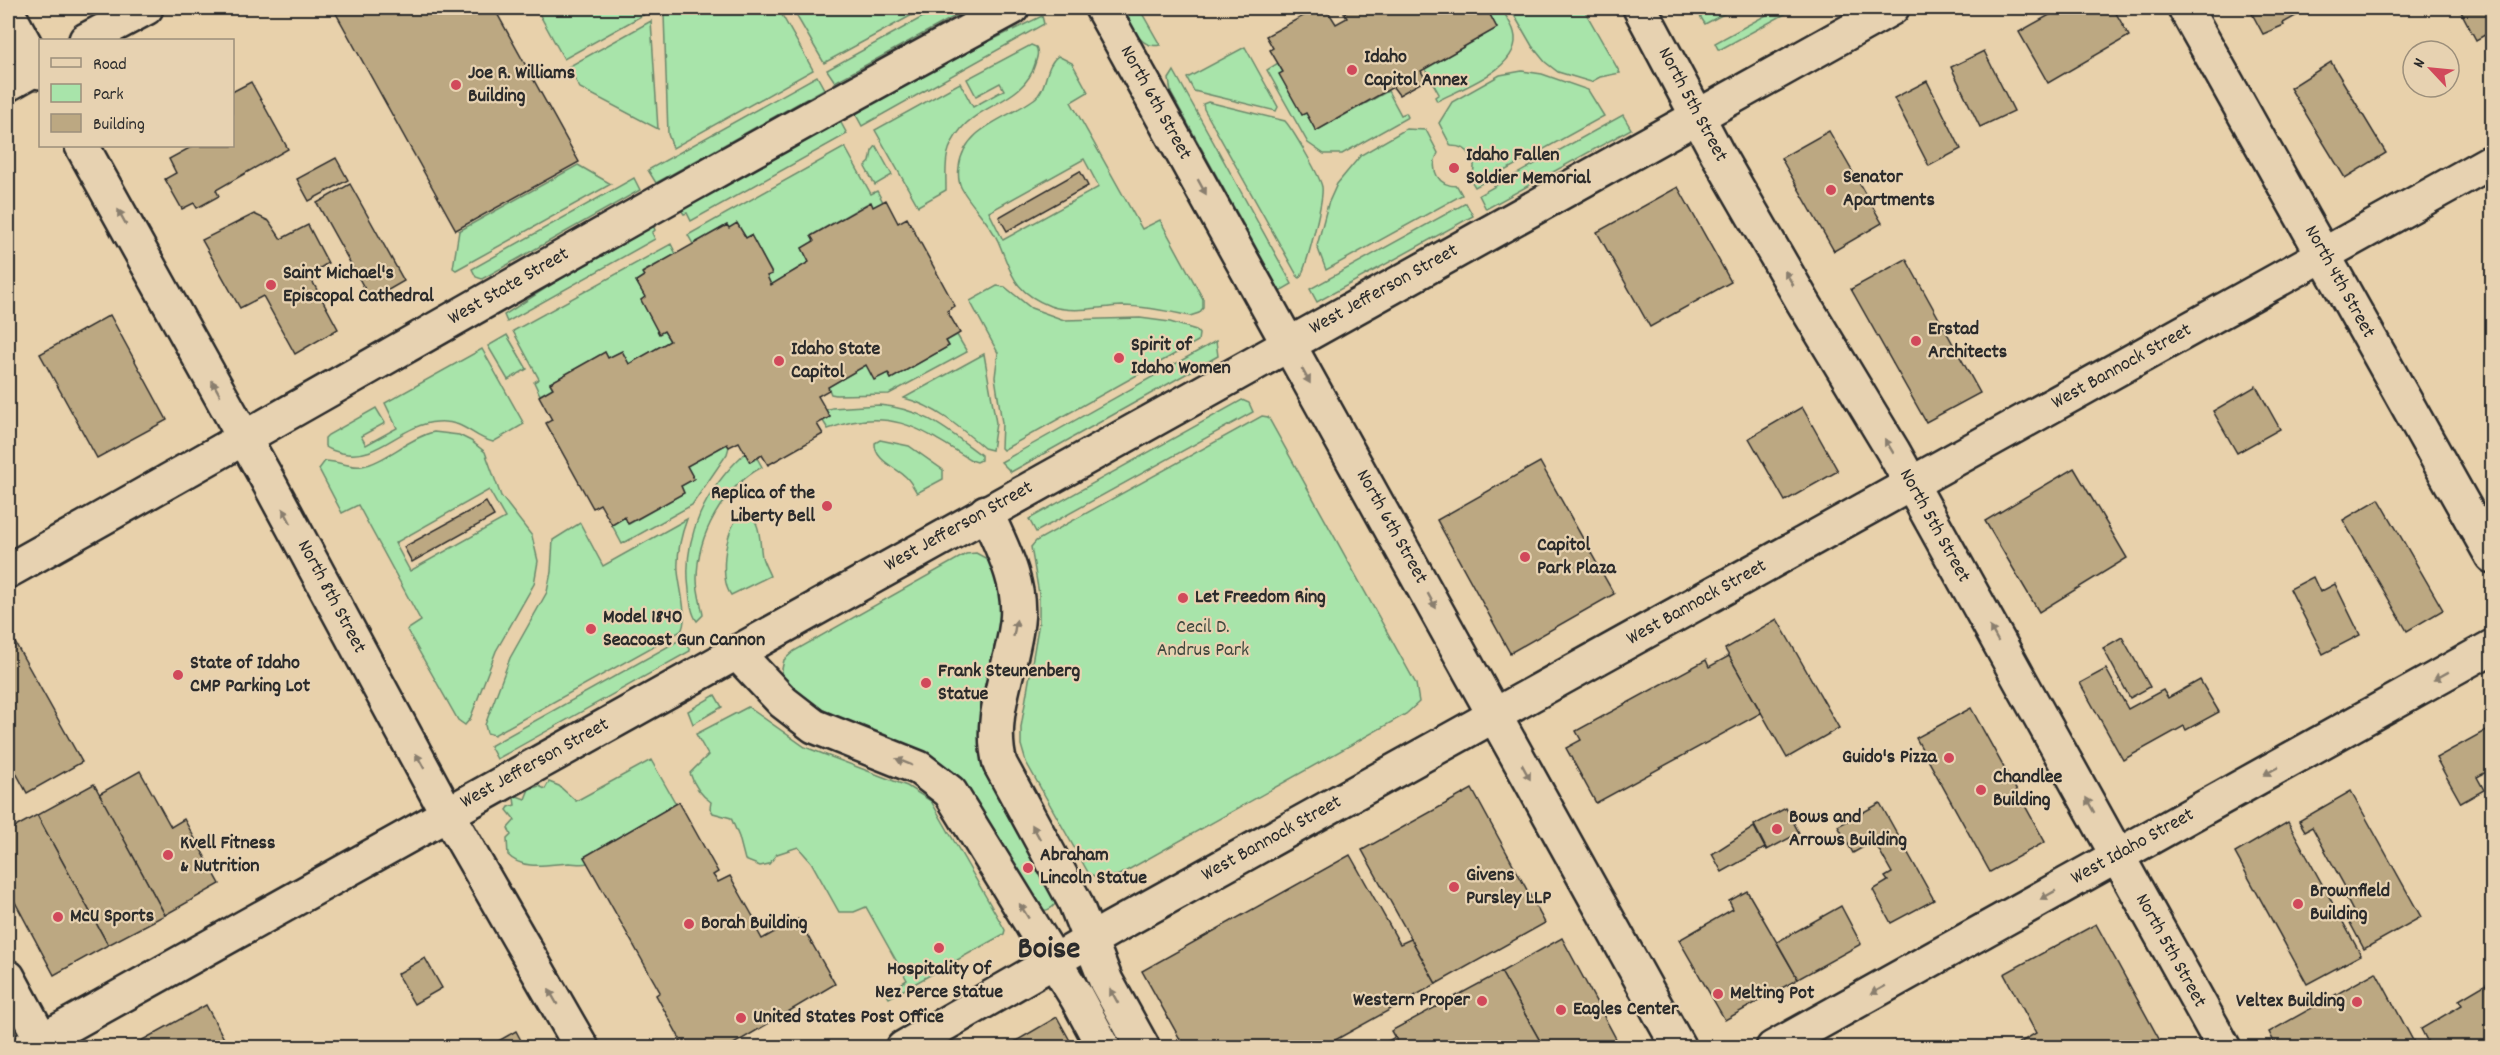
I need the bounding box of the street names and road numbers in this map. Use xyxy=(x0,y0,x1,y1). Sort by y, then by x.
street label: North 6th Street xyxy=(1112,41,1198,165)
street label: North 5th Street xyxy=(1650,43,1734,167)
street label: North 4th Street xyxy=(2296,220,2382,344)
street label: West Jefferson Street xyxy=(1305,237,1463,343)
street label: West State Street xyxy=(443,241,575,333)
street label: West Bannock Street xyxy=(2047,317,2197,417)
street label: North 5th Street xyxy=(1891,464,1977,588)
street label: North 6th Street xyxy=(1348,465,1434,589)
street label: West Jefferson Street xyxy=(880,474,1038,580)
street label: North 8th Street xyxy=(289,535,373,659)
street label: West Bannock Street xyxy=(1622,553,1772,653)
street label: West Jefferson Street xyxy=(456,711,614,817)
street label: West Bannock Street xyxy=(1197,789,1347,889)
street label: West Idaho Street xyxy=(2066,802,2200,892)
street label: North 5th Street xyxy=(2127,889,2213,1013)

